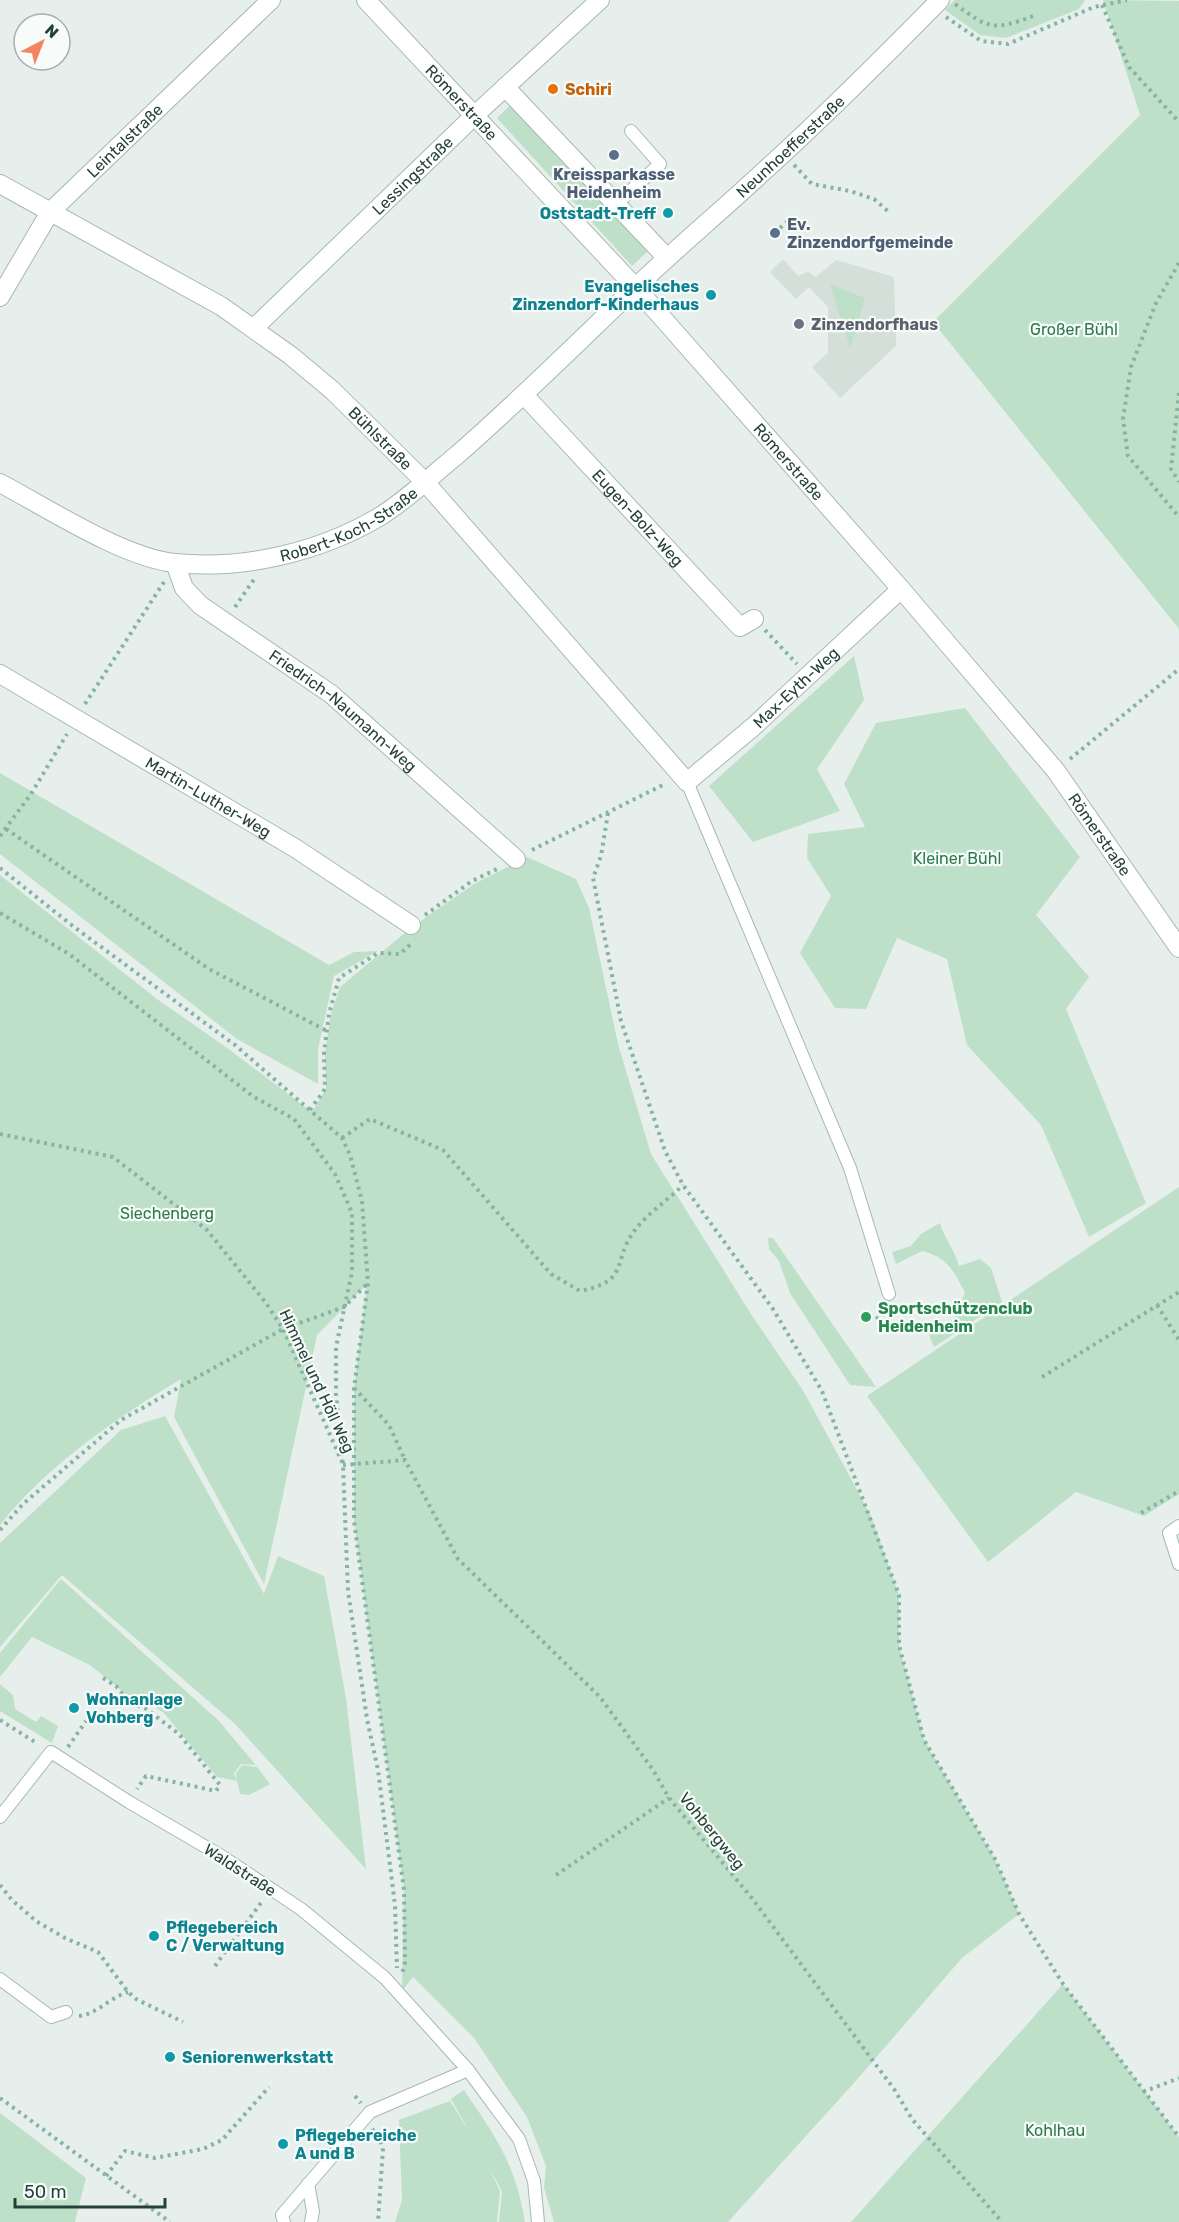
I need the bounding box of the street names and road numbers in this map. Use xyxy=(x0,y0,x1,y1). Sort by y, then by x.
street label: Römerstraße xyxy=(422,60,502,144)
street label: Neunhoefferstraße xyxy=(732,91,848,201)
street label: Leintalstraße xyxy=(83,100,167,181)
street label: Lessingstraße xyxy=(368,132,457,219)
street label: Bühlstraße xyxy=(345,403,416,473)
street label: Römerstraße xyxy=(750,419,828,504)
street label: Eugen-Bolz-Weg xyxy=(589,465,688,570)
street label: Robert-Koch-Straße xyxy=(278,483,421,565)
street label: Max-Eyth-Weg xyxy=(749,643,842,732)
street label: Friedrich-Naumann-Weg xyxy=(266,645,421,776)
street label: Martin-Luther-Weg xyxy=(142,753,275,841)
street label: Römerstraße xyxy=(1065,789,1135,879)
street label: Himmel und Höll Weg xyxy=(275,1306,359,1456)
street label: Vohbergweg xyxy=(675,1789,749,1873)
street label: Waldstraße xyxy=(200,1840,280,1900)

